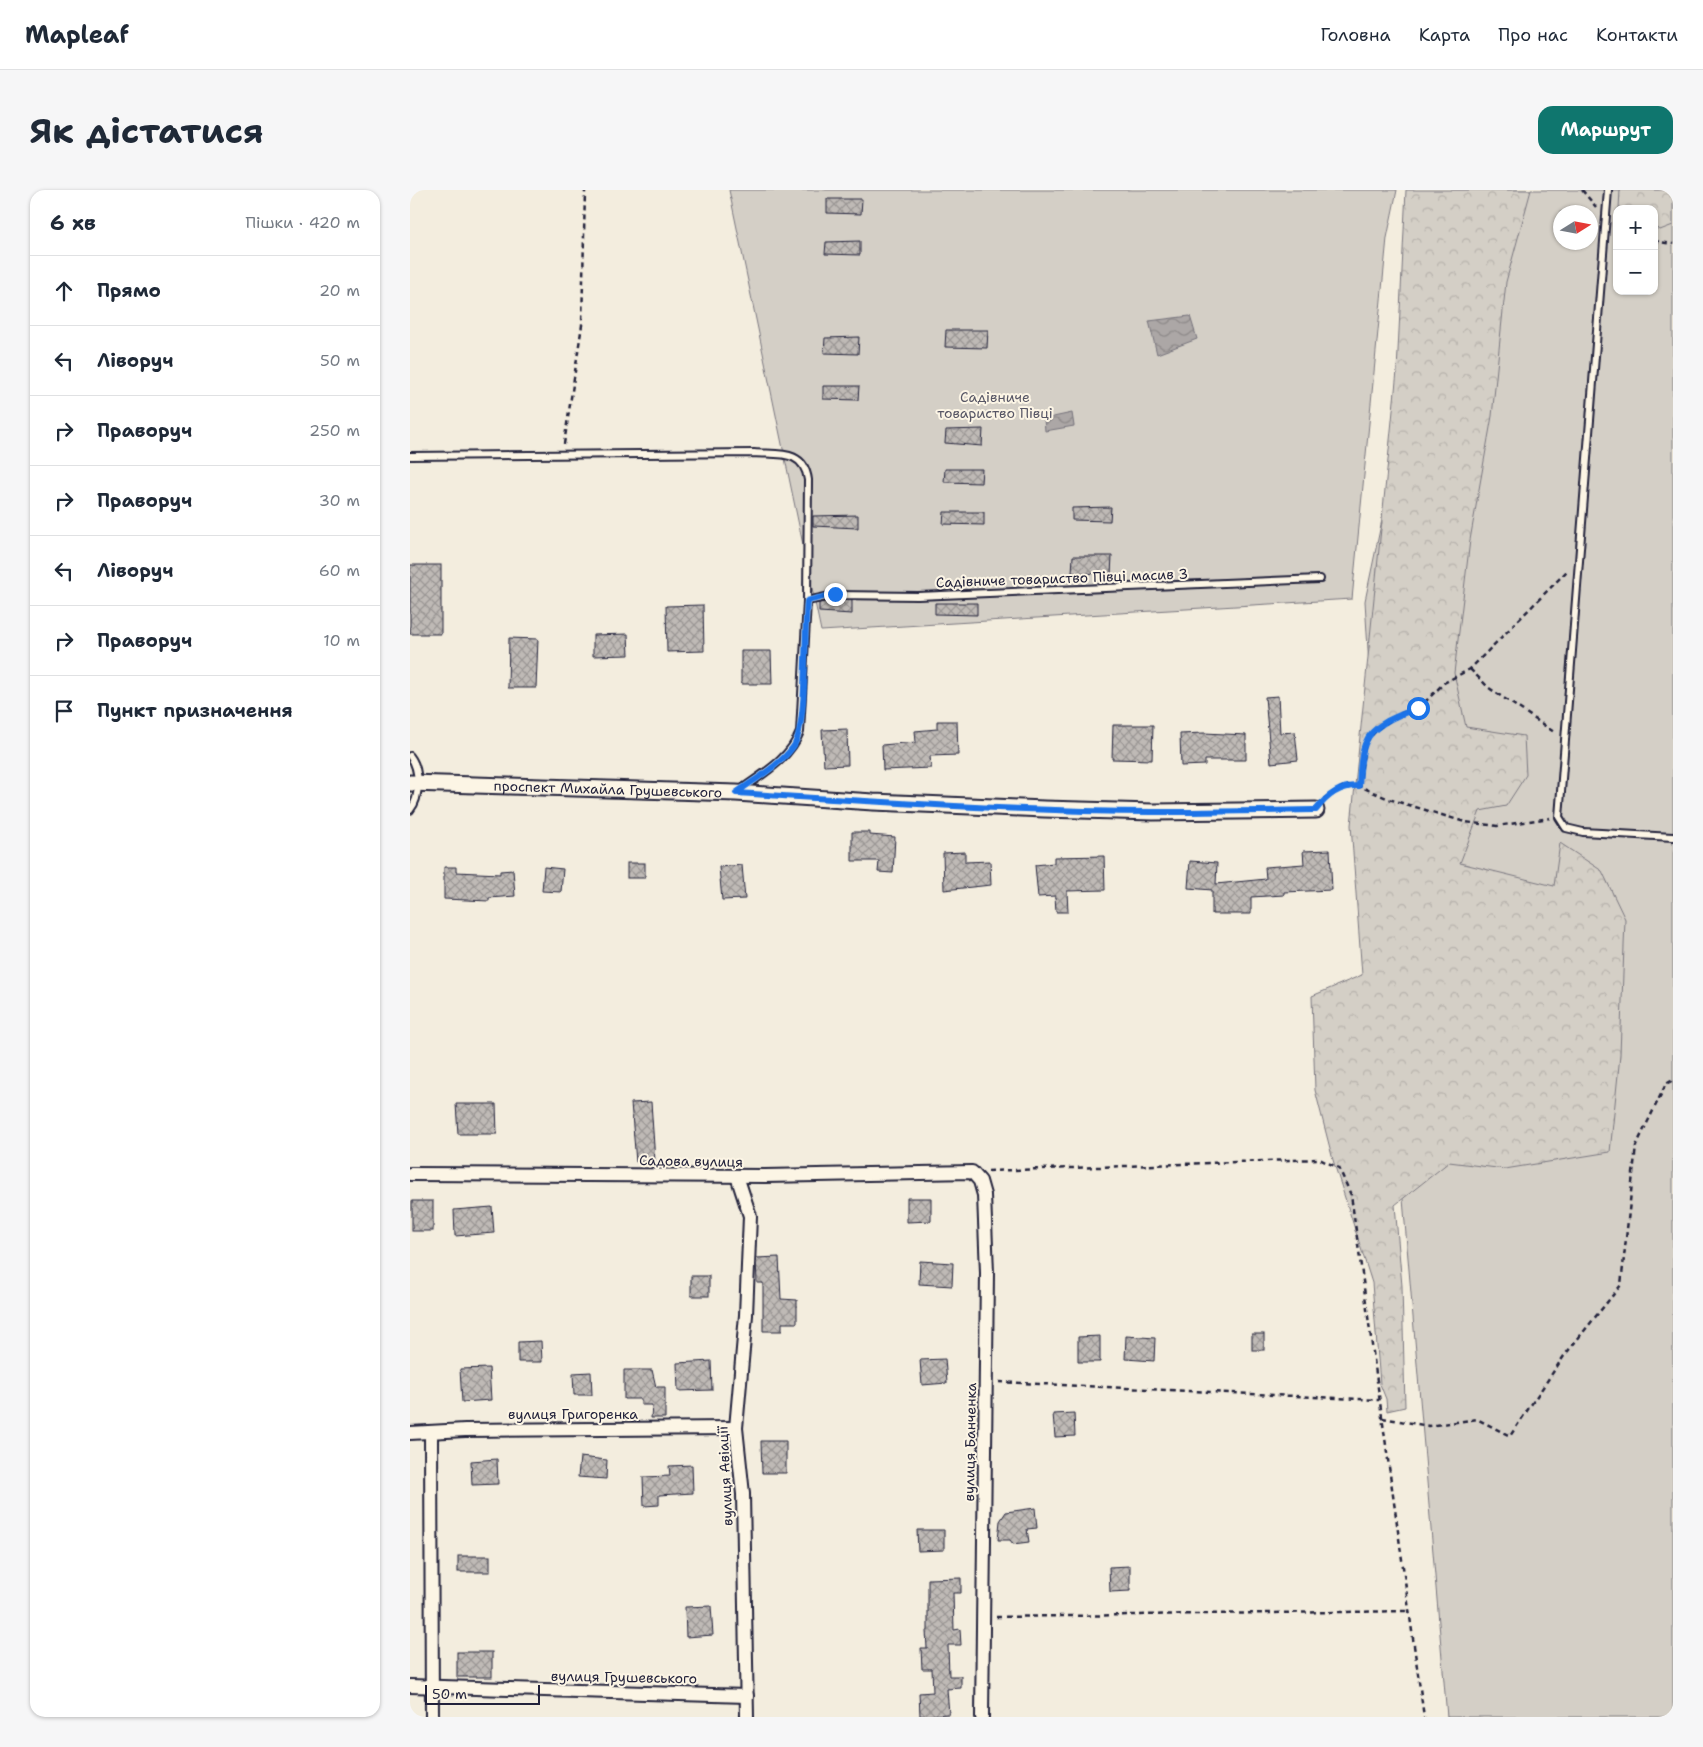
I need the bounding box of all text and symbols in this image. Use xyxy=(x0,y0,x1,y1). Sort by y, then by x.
text: Mapleaf xyxy=(25,19,129,51)
text: Головна xyxy=(1320,23,1391,47)
text: Карта xyxy=(1419,23,1470,47)
text: Про нас xyxy=(1498,23,1568,47)
text: Контакти xyxy=(1596,23,1678,47)
button: Маршрут xyxy=(1538,106,1673,154)
text: Як дістатися xyxy=(30,107,264,154)
north arrow xyxy=(1553,205,1598,250)
map controls xyxy=(1613,205,1658,295)
button: + xyxy=(1613,205,1658,250)
text: 6 хв xyxy=(50,209,96,237)
text: Пішки · 420 m xyxy=(246,212,360,233)
button: − xyxy=(1613,250,1658,295)
icon: ahead xyxy=(50,277,78,305)
text: Прямо xyxy=(97,278,161,303)
text: 20 m xyxy=(319,280,360,301)
icon: left xyxy=(50,347,78,375)
text: Ліворуч xyxy=(97,348,173,373)
text: 50 m xyxy=(320,350,360,371)
park label: Садівниче товариство Півці xyxy=(937,388,1053,422)
icon: right xyxy=(50,417,78,445)
text: Праворуч xyxy=(97,418,192,443)
text: 250 m xyxy=(309,420,360,441)
icon: right xyxy=(50,487,78,515)
text: Праворуч xyxy=(97,488,192,513)
text: 30 m xyxy=(319,490,360,511)
icon: left xyxy=(50,557,78,585)
text: Ліворуч xyxy=(97,558,173,583)
text: 60 m xyxy=(319,560,360,581)
street label: Садівниче товариство Півці масив 3 xyxy=(936,565,1188,591)
route end xyxy=(824,583,847,606)
icon: right xyxy=(50,627,78,655)
text: Праворуч xyxy=(97,628,192,653)
text: 10 m xyxy=(323,630,360,651)
icon: arrive xyxy=(50,697,78,725)
route start xyxy=(1407,697,1430,720)
text: Пункт призначення xyxy=(97,698,293,723)
street label: проспект Михайла Грушевського xyxy=(493,777,722,802)
street label: Садова вулиця xyxy=(639,1151,743,1171)
street label: вулиця Банченка xyxy=(960,1382,980,1502)
street label: вулиця Григоренка xyxy=(508,1405,638,1423)
street label: вулиця Авіації xyxy=(713,1424,737,1526)
street label: вулиця Грушевського xyxy=(551,1667,697,1687)
scale bar xyxy=(425,1682,540,1705)
text: 50 m xyxy=(432,1685,467,1703)

